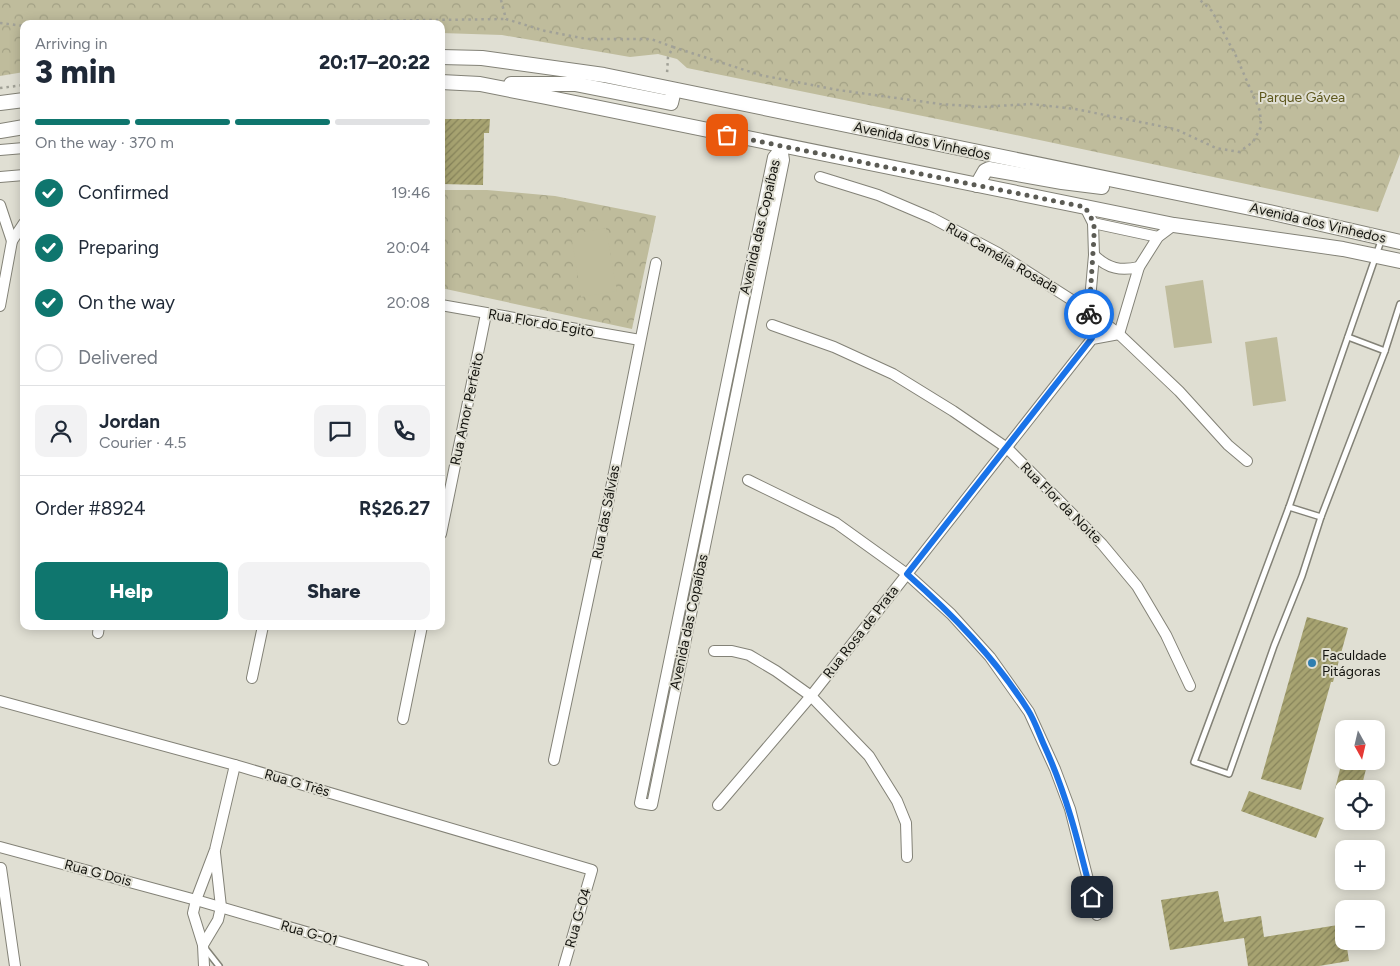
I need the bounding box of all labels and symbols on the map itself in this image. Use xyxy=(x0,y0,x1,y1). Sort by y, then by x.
park label: Parque Gávea xyxy=(1259,89,1345,106)
pin xyxy=(706,114,748,156)
street label: Avenida dos Vinhedos xyxy=(852,118,992,164)
street label: Avenida das Copaíbas xyxy=(736,158,784,296)
street label: Avenida dos Vinhedos xyxy=(1248,199,1388,247)
street label: Rua Camélia Rosada xyxy=(943,219,1061,297)
courier xyxy=(1064,289,1114,339)
street label: Rua Flor do Egito xyxy=(487,305,595,341)
street label: Rua Amor Perfeito xyxy=(447,351,487,467)
street label: Rua Flor da Noite xyxy=(1017,459,1105,547)
street label: Rua das Sálvías xyxy=(589,464,623,560)
street label: Avenida das Copaíbas xyxy=(666,553,712,691)
street label: Rua Rosa de Prata xyxy=(820,582,902,682)
place label: Faculdade Pitágoras xyxy=(1322,647,1387,680)
marker: Faculdade Pitágoras xyxy=(1306,657,1318,669)
north arrow xyxy=(1335,720,1385,770)
street label: Rua G Três xyxy=(262,766,332,800)
street label: Rua G Dois xyxy=(63,856,133,890)
pin xyxy=(1071,876,1113,918)
street label: Rua G-04 xyxy=(561,886,595,950)
street label: Rua G-01 xyxy=(279,917,339,949)

